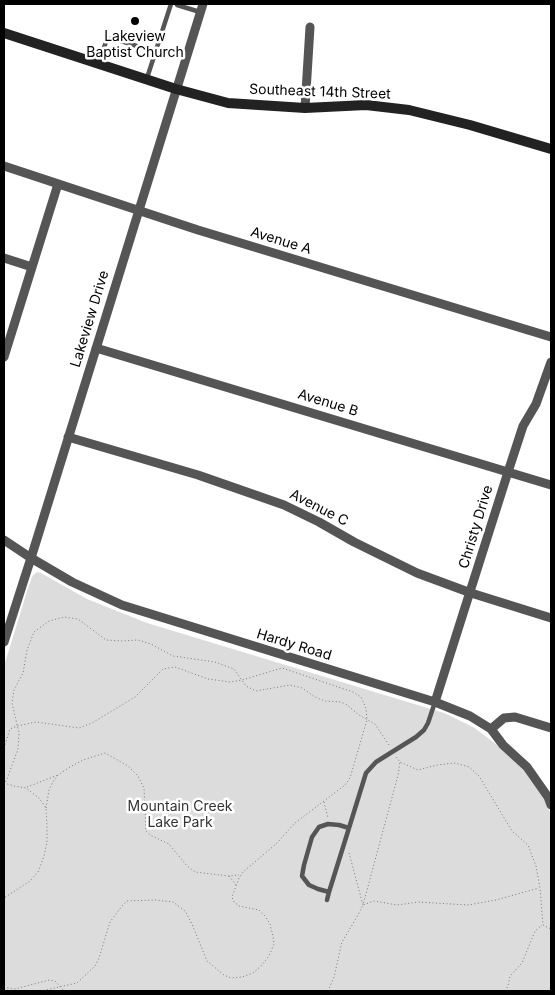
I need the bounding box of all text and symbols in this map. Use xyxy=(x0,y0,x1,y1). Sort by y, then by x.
marker: Lakeview Baptist Church xyxy=(129,15,141,27)
place label: Lakeview Baptist Church xyxy=(86,29,184,62)
street label: Southeast 14th Street xyxy=(249,81,391,103)
street label: Avenue A xyxy=(249,224,313,258)
street label: Lakeview Drive xyxy=(67,269,113,369)
street label: Avenue B xyxy=(296,386,360,420)
street label: Christy Drive xyxy=(455,483,497,571)
street label: Avenue C xyxy=(287,486,351,530)
street label: Hardy Road xyxy=(254,626,334,664)
park label: Mountain Creek Lake Park xyxy=(128,799,232,832)

